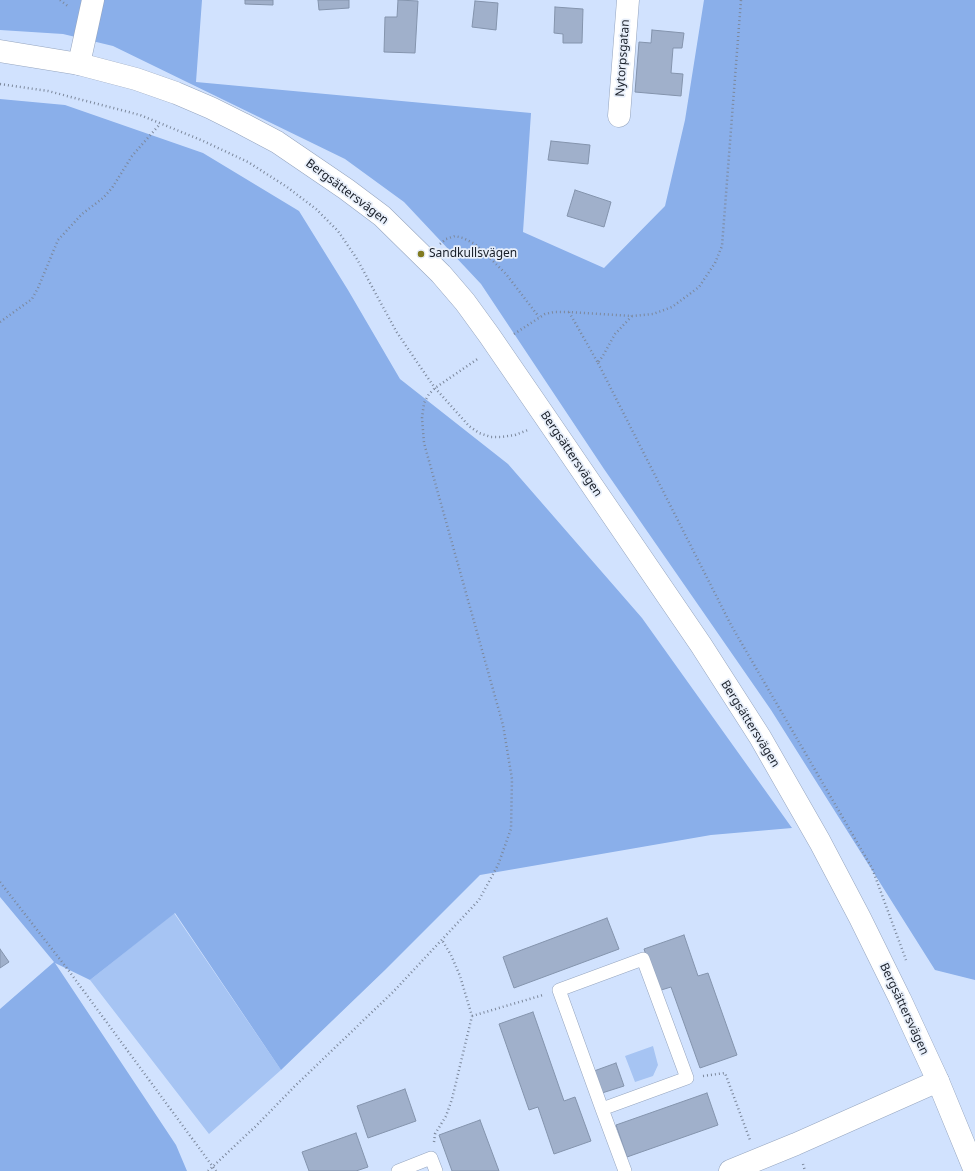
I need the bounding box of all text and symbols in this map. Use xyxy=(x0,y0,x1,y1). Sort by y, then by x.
street label: Nytorpsgatan xyxy=(613,19,633,97)
street label: Bergsättersvägen xyxy=(303,156,391,228)
place label: Sandkullsvägen xyxy=(429,247,517,261)
marker: Sandkullsvägen xyxy=(416,249,426,259)
street label: Bergsättersvägen xyxy=(537,409,605,499)
street label: Bergsättersvägen xyxy=(717,678,783,770)
street label: Bergsättersvägen xyxy=(876,961,932,1057)

